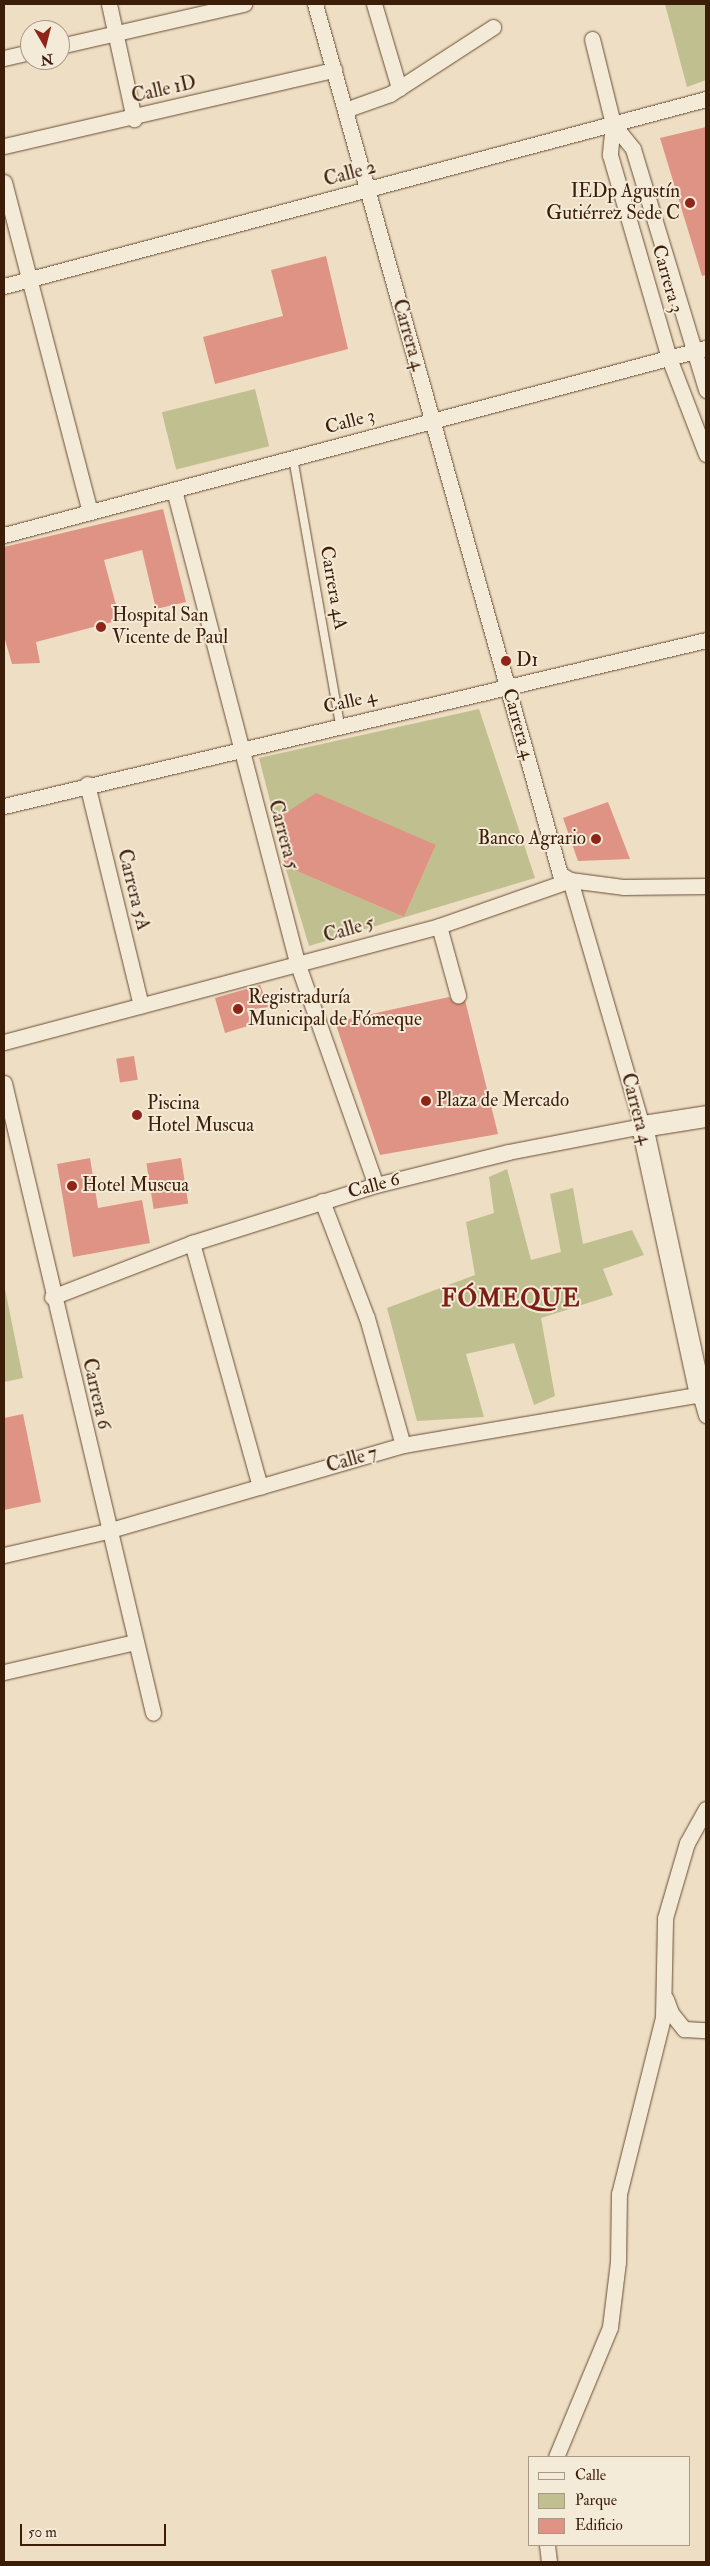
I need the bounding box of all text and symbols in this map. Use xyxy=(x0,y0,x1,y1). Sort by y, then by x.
north arrow xyxy=(20,20,70,70)
text: N xyxy=(40,50,54,69)
street label: Calle 1D xyxy=(130,72,198,108)
street label: Calle 2 xyxy=(322,156,378,192)
place label: IEDp Agustín Gutiérrez Sede C xyxy=(546,181,680,225)
marker: IEDp Agustín Gutiérrez Sede C xyxy=(684,197,696,209)
street label: Carrera 3 xyxy=(646,242,688,316)
street label: Carrera 4 xyxy=(387,297,429,373)
street label: Calle 3 xyxy=(323,404,377,440)
street label: Carrera 4A xyxy=(314,544,352,632)
place label: Hospital San Vicente de Paul xyxy=(112,605,228,649)
marker: Hospital San Vicente de Paul xyxy=(94,620,108,634)
place label: D1 xyxy=(516,650,538,672)
marker: D1 xyxy=(500,655,512,667)
street label: Calle 4 xyxy=(321,685,379,719)
street label: Carrera 4 xyxy=(497,686,539,762)
street label: Carrera 5 xyxy=(263,798,303,872)
place label: Banco Agrario xyxy=(478,828,586,850)
marker: Banco Agrario xyxy=(590,833,602,845)
street label: Carrera 5A xyxy=(112,847,154,933)
street label: Calle 5 xyxy=(321,912,377,948)
place label: Registraduría Municipal de Fómeque xyxy=(248,987,422,1031)
marker: Registraduría Municipal de Fómeque xyxy=(232,1003,244,1015)
street label: Carrera 4 xyxy=(616,1071,656,1147)
place label: Plaza de Mercado xyxy=(436,1090,569,1112)
place label: Piscina Hotel Muscua xyxy=(147,1093,254,1137)
marker: Plaza de Mercado xyxy=(420,1095,432,1107)
marker: Piscina Hotel Muscua xyxy=(131,1109,143,1121)
street label: Calle 6 xyxy=(346,1168,402,1204)
place label: Hotel Muscua xyxy=(82,1175,189,1197)
marker: Hotel Muscua xyxy=(66,1180,78,1192)
district label: FÓMEQUE xyxy=(440,1285,582,1313)
street label: Carrera 6 xyxy=(77,1356,115,1432)
street label: Calle 7 xyxy=(324,1442,380,1478)
legend xyxy=(528,2456,690,2546)
text: Calle xyxy=(575,2466,606,2485)
text: Parque xyxy=(575,2491,617,2510)
scale bar xyxy=(22,2514,169,2546)
text: Edificio xyxy=(575,2516,623,2535)
text: 50 m xyxy=(28,2523,57,2542)

